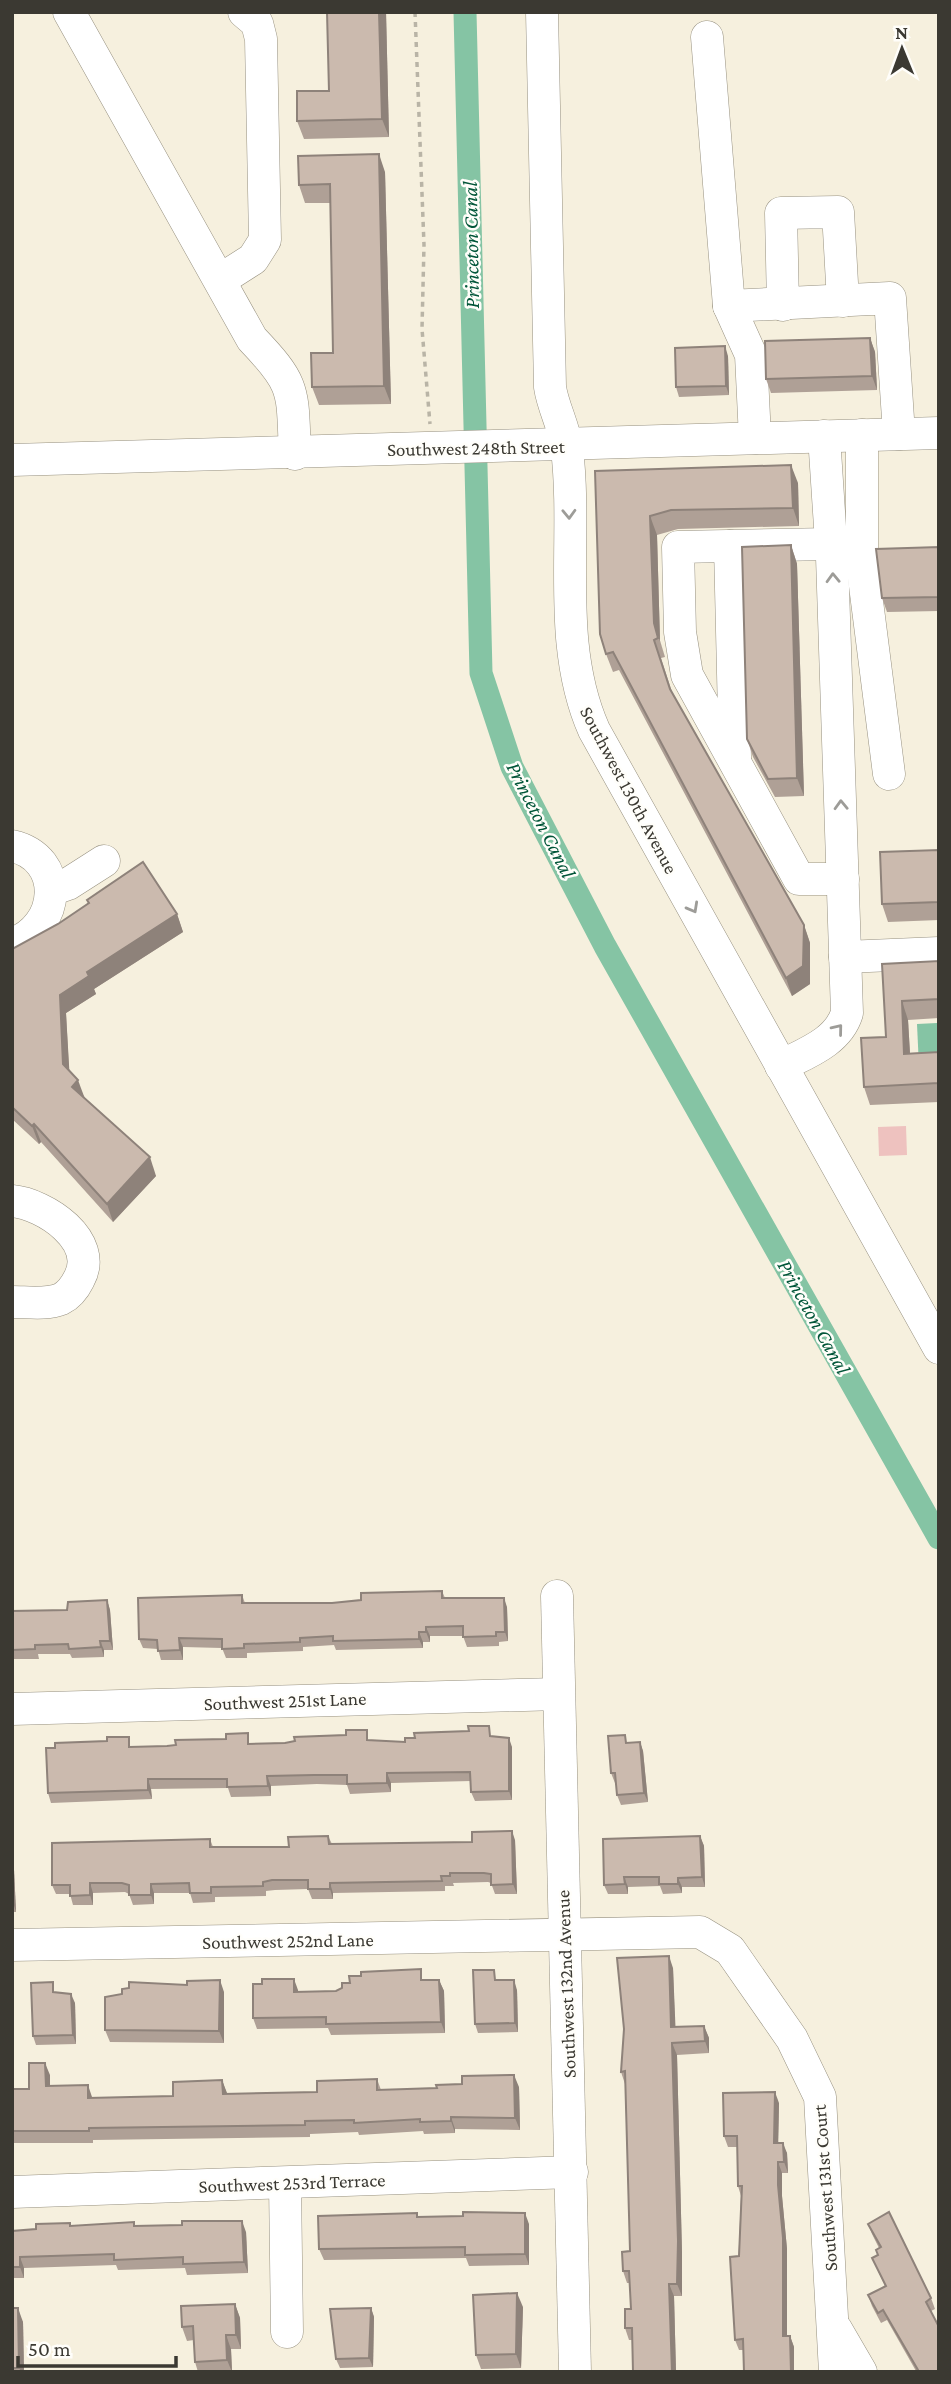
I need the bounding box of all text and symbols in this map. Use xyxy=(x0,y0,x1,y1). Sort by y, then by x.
north arrow xyxy=(867,14,937,84)
text: N xyxy=(895,22,908,43)
water label: Princeton Canal xyxy=(458,180,484,309)
street label: Southwest 248th Street xyxy=(387,436,566,460)
one-way arrow xyxy=(561,509,577,520)
one-way arrow xyxy=(825,572,840,583)
street label: Southwest 130th Avenue xyxy=(576,703,682,877)
water label: Princeton Canal xyxy=(501,758,581,883)
one-way arrow xyxy=(833,799,848,810)
one-way arrow xyxy=(685,901,698,914)
one-way arrow xyxy=(829,1024,842,1037)
water label: Princeton Canal xyxy=(773,1256,856,1379)
street label: Southwest 251st Lane xyxy=(203,1688,367,1714)
street label: Southwest 132nd Avenue xyxy=(552,1890,580,2078)
street label: Southwest 252nd Lane xyxy=(202,1929,374,1953)
street label: Southwest 131st Court xyxy=(809,2103,841,2272)
street label: Southwest 253rd Terrace xyxy=(198,2169,386,2197)
scale bar xyxy=(18,2324,175,2368)
text: 50 m xyxy=(28,2337,71,2361)

